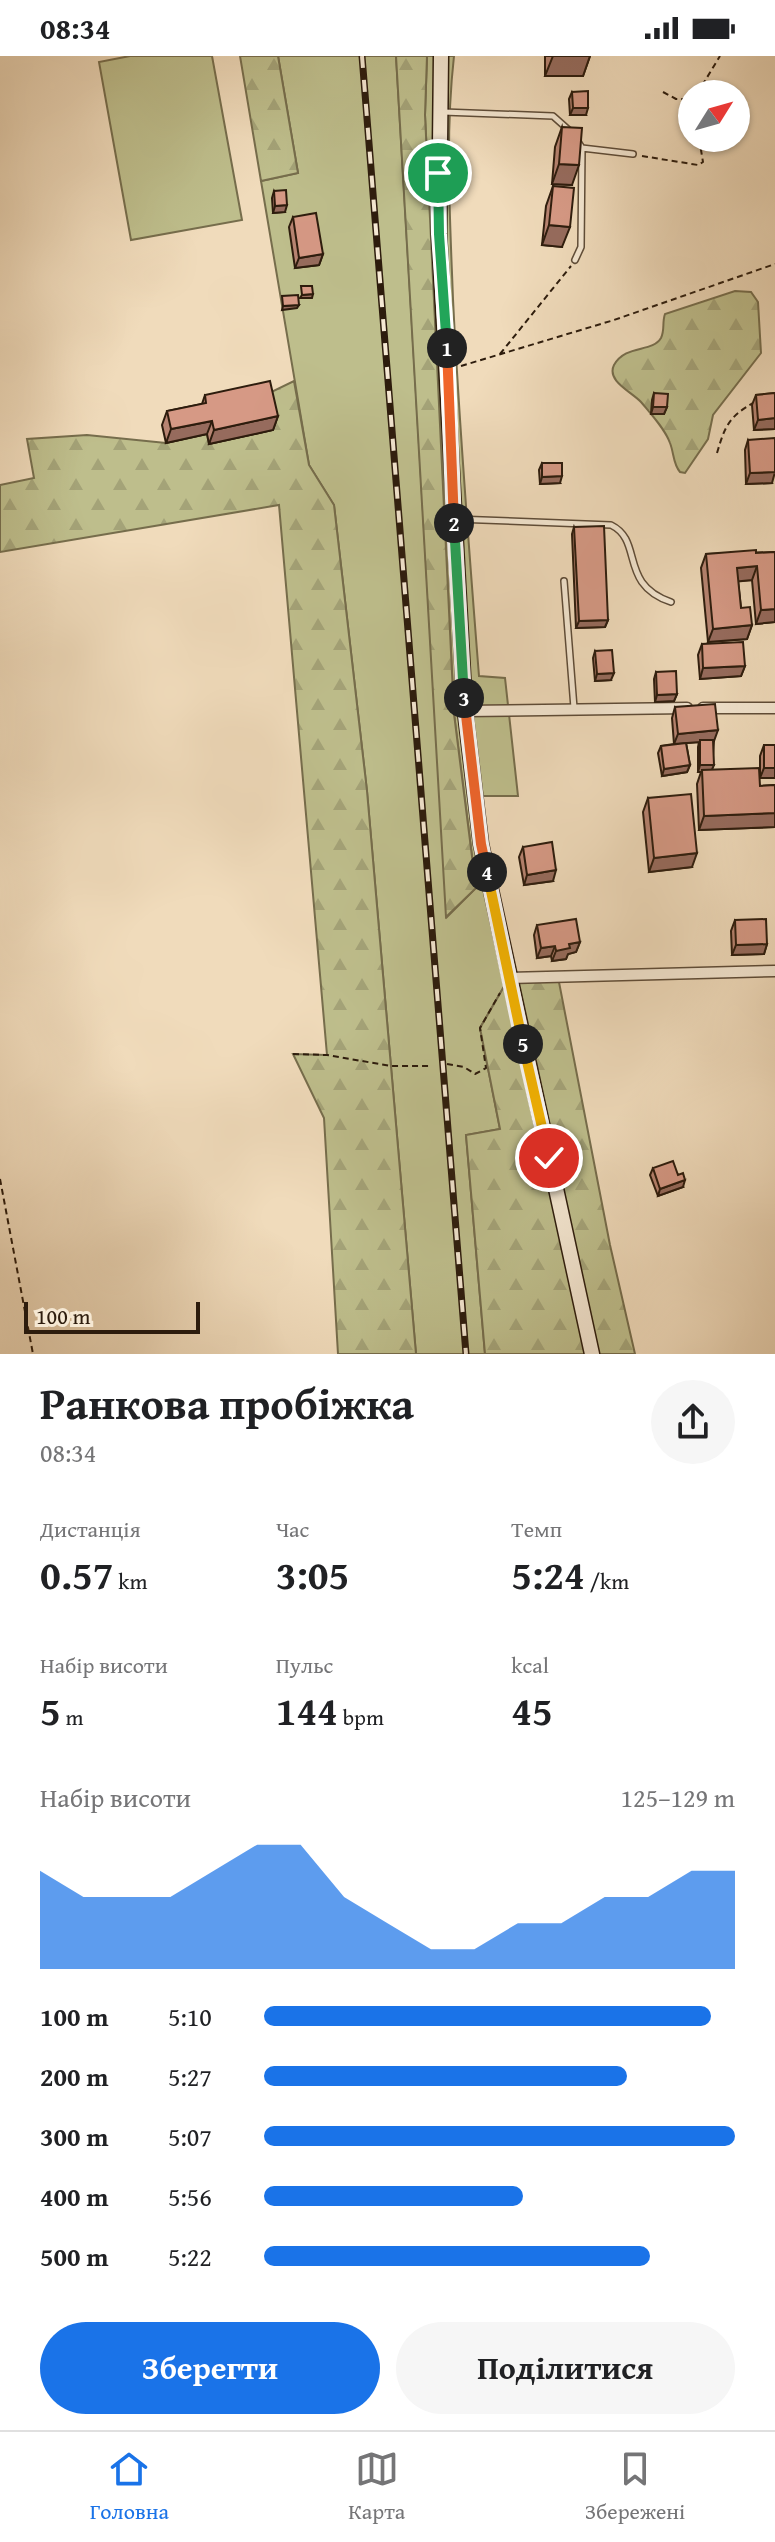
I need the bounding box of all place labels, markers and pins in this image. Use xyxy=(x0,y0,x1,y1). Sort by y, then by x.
pin xyxy=(404,139,472,207)
pin: 1 xyxy=(427,328,467,368)
pin: 2 xyxy=(434,503,474,543)
pin: 3 xyxy=(444,678,484,718)
pin: 4 xyxy=(467,852,507,892)
pin: 5 xyxy=(503,1024,543,1064)
pin xyxy=(515,1124,583,1192)

